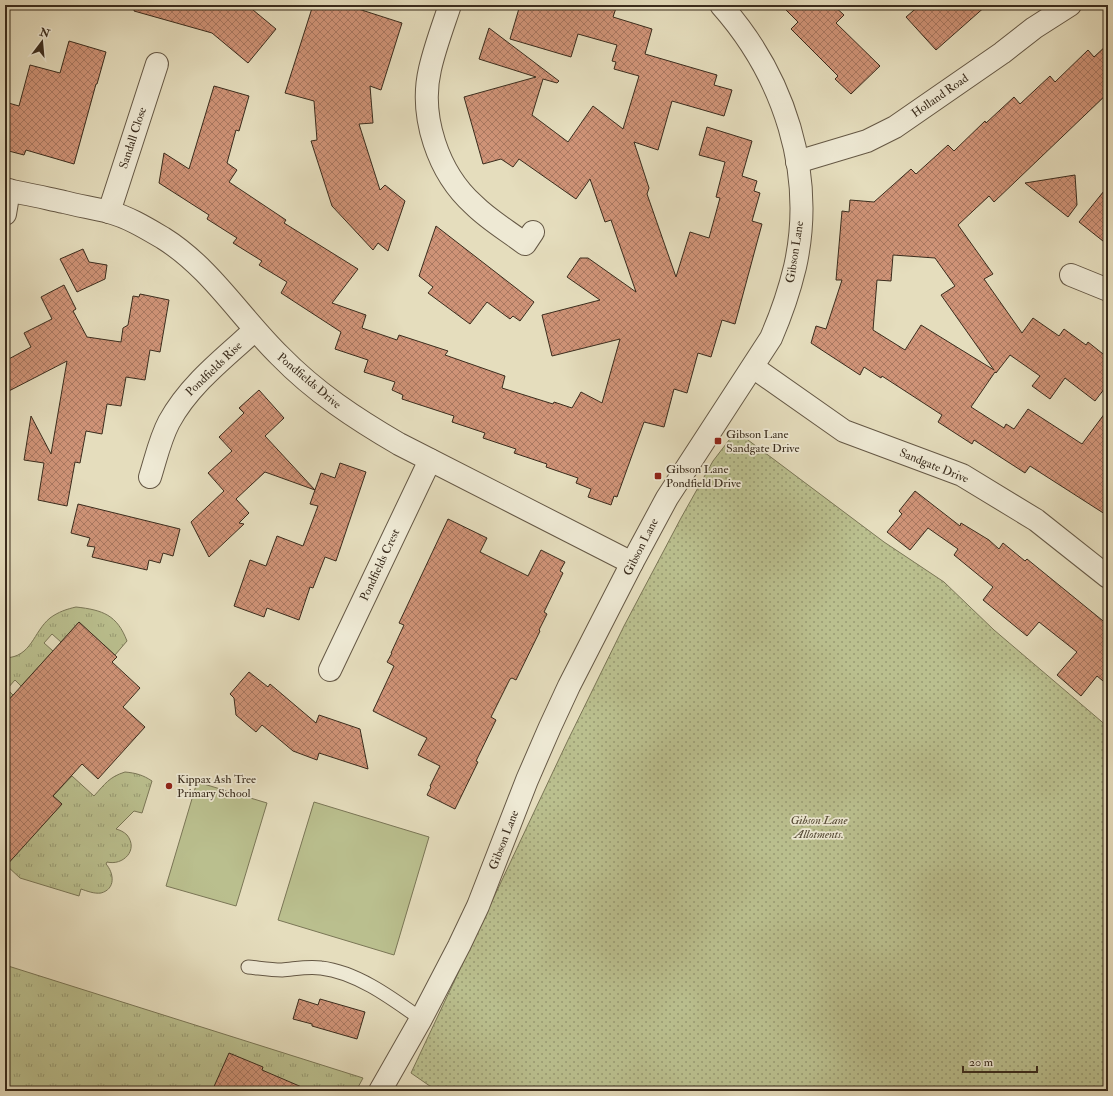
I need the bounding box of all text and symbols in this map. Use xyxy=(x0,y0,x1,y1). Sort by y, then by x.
north arrow xyxy=(22,22,62,62)
text: N xyxy=(37,25,52,41)
street label: Holland Road xyxy=(909,71,971,121)
street label: Sandall Close xyxy=(116,105,150,171)
street label: Gibson Lane xyxy=(783,220,807,284)
street label: Pondfields Rise xyxy=(183,338,245,400)
street label: Pondfields Drive xyxy=(274,350,344,412)
place label: Gibson Lane Sandgate Drive xyxy=(726,427,799,456)
marker: Gibson Lane Sandgate Drive xyxy=(713,436,723,446)
street label: Sandgate Drive xyxy=(897,445,971,487)
place label: Gibson Lane Pondfield Drive xyxy=(666,462,741,491)
marker: Gibson Lane Pondfield Drive xyxy=(653,471,663,481)
street label: Gibson Lane xyxy=(620,516,662,578)
street label: Pondfields Crest xyxy=(357,526,403,603)
place label: Kippax Ash Tree Primary School xyxy=(177,772,256,801)
marker: Kippax Ash Tree Primary School xyxy=(164,781,174,791)
street label: Gibson Lane xyxy=(486,808,522,872)
park label: Gibson Lane Allotments. xyxy=(791,813,848,842)
scale bar xyxy=(963,1048,1037,1074)
text: 20 m xyxy=(969,1055,994,1070)

